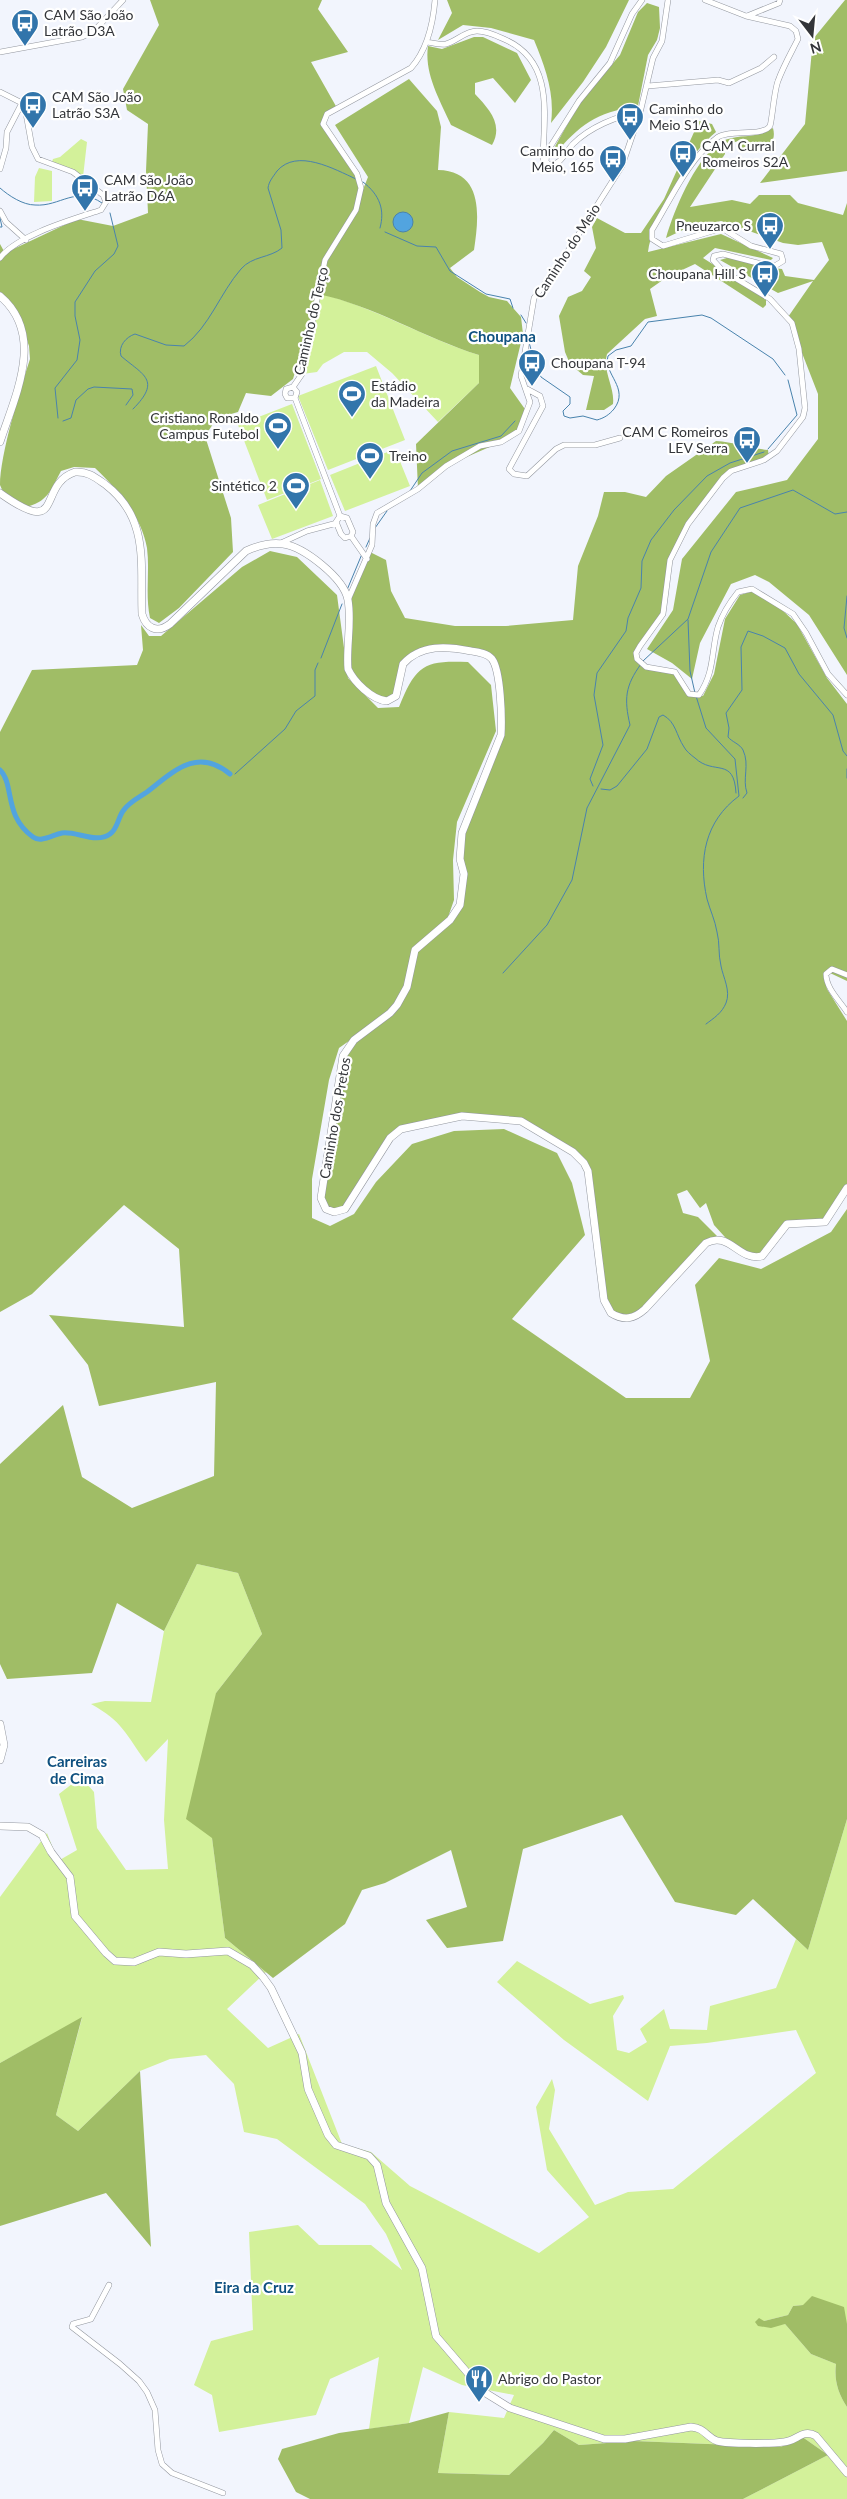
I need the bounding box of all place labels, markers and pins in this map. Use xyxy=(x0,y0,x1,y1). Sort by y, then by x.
place label: CAM São João Latrão D3A xyxy=(44,6,134,39)
bus stop icon: CAM São João Latrão D3A xyxy=(10,8,40,47)
place label: CAM São João Latrão S3A xyxy=(52,88,142,121)
bus stop icon: CAM São João Latrão S3A xyxy=(18,90,48,129)
place label: Caminho do Meio S1A xyxy=(649,100,723,133)
bus stop icon: Caminho do Meio S1A xyxy=(615,102,645,141)
place label: CAM Curral Romeiros S2A xyxy=(702,137,789,170)
bus stop icon: CAM Curral Romeiros S2A xyxy=(668,139,698,178)
place label: Caminho do Meio, 165 xyxy=(520,142,594,175)
bus stop icon: Caminho do Meio, 165 xyxy=(598,144,628,183)
place label: CAM São João Latrão D6A xyxy=(104,171,194,204)
bus stop icon: CAM São João Latrão D6A xyxy=(70,173,100,212)
bus stop icon: Pneuzarco S xyxy=(755,211,785,250)
place label: Pneuzarco S xyxy=(676,217,751,234)
bus stop icon: Choupana Hill S xyxy=(750,259,780,298)
place label: Choupana Hill S xyxy=(648,265,746,282)
bus stop icon: Choupana T-94 xyxy=(517,348,547,387)
place label: Choupana T-94 xyxy=(551,354,646,371)
place label: Estádio da Madeira xyxy=(371,377,440,410)
sports icon: Estádio da Madeira xyxy=(337,379,367,418)
place label: Cristiano Ronaldo Campus Futebol xyxy=(150,409,259,442)
sports icon: Cristiano Ronaldo Campus Futebol xyxy=(263,411,293,450)
place label: CAM C Romeiros LEV Serra xyxy=(622,423,728,456)
bus stop icon: CAM C Romeiros LEV Serra xyxy=(732,425,762,464)
sports icon: Treino xyxy=(355,441,385,480)
place label: Treino xyxy=(389,447,427,464)
sports icon: Sintético 2 xyxy=(281,471,311,510)
place label: Sintético 2 xyxy=(211,477,277,494)
restaurant icon: Abrigo do Pastor xyxy=(464,2364,494,2403)
place label: Abrigo do Pastor xyxy=(498,2370,601,2387)

